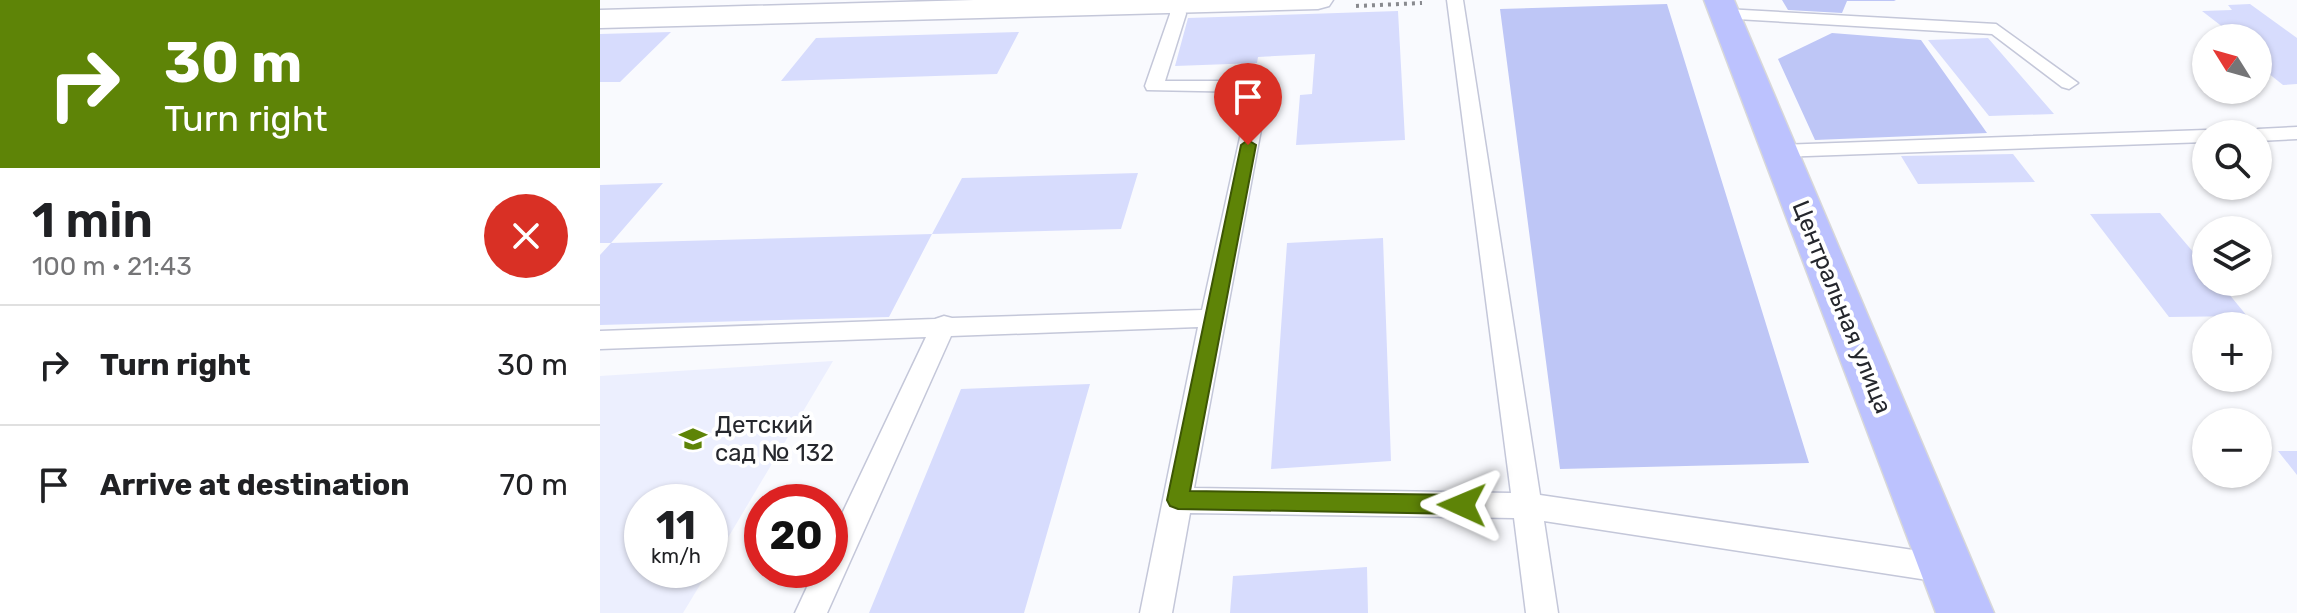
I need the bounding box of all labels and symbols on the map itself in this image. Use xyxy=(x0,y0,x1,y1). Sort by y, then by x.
north arrow xyxy=(2192,24,2272,104)
pin xyxy=(1214,63,1282,145)
street label: Центральная улица xyxy=(1786,196,1898,418)
place label: Детский сад № 132 xyxy=(715,411,834,467)
school or university icon: Детский сад № 132 xyxy=(678,424,708,454)
position arrow xyxy=(1420,463,1504,547)
speed limit sign: 20 xyxy=(744,484,848,588)

